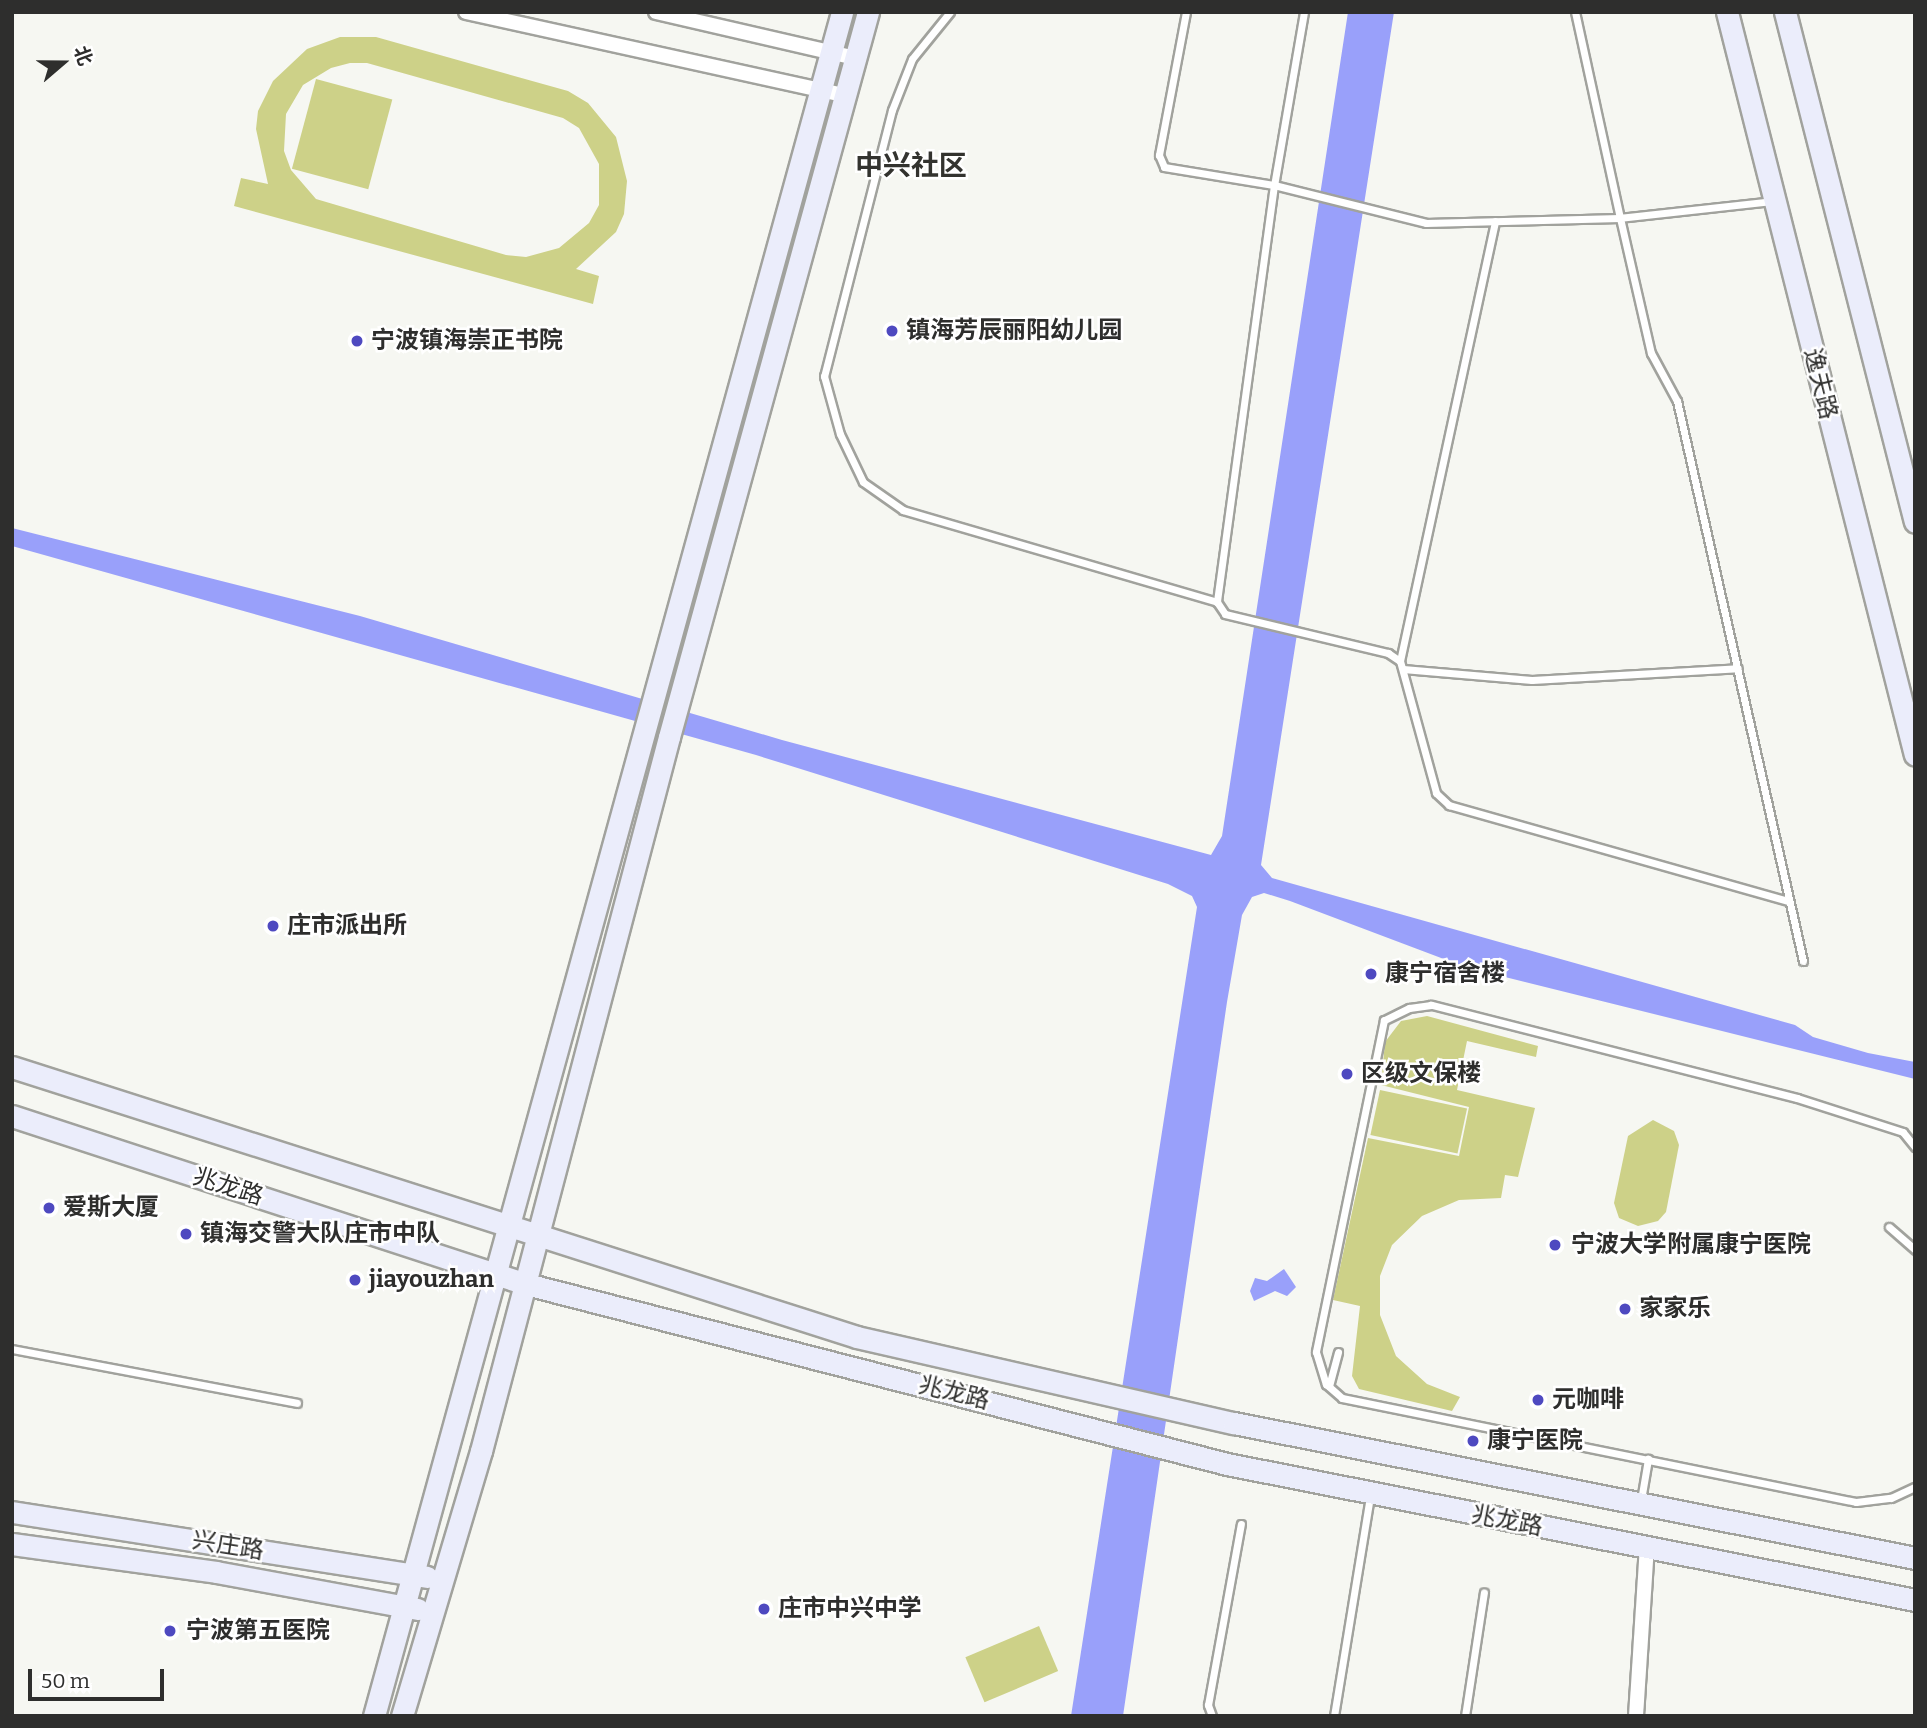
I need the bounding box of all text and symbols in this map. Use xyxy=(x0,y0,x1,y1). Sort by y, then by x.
north arrow xyxy=(28,28,98,98)
text: 北 xyxy=(69,43,97,69)
district label: 中兴社区 xyxy=(855,149,967,183)
place label: 镇海芳辰丽阳幼儿园 xyxy=(906,317,1122,345)
marker: 镇海芳辰丽阳幼儿园 xyxy=(884,323,900,339)
place label: 宁波镇海崇正书院 xyxy=(371,327,563,355)
marker: 宁波镇海崇正书院 xyxy=(349,333,365,349)
street label: 逸夫路 xyxy=(1797,346,1843,422)
place label: 庄市派出所 xyxy=(287,912,407,940)
marker: 庄市派出所 xyxy=(265,918,281,934)
place label: 康宁宿舍楼 xyxy=(1385,960,1505,988)
marker: 康宁宿舍楼 xyxy=(1363,966,1379,982)
place label: 区级文保楼 xyxy=(1361,1060,1481,1088)
marker: 区级文保楼 xyxy=(1339,1066,1355,1082)
street label: 兆龙路 xyxy=(189,1162,267,1212)
place label: 爱斯大厦 xyxy=(63,1194,159,1222)
marker: 爱斯大厦 xyxy=(41,1200,57,1216)
place label: 镇海交警大队庄市中队 xyxy=(200,1220,440,1248)
marker: 镇海交警大队庄市中队 xyxy=(178,1226,194,1242)
place label: 宁波大学附属康宁医院 xyxy=(1571,1231,1811,1259)
marker: 宁波大学附属康宁医院 xyxy=(1545,1235,1565,1255)
place label: jiayouzhan xyxy=(369,1266,494,1294)
marker: jiayouzhan xyxy=(347,1272,363,1288)
place label: 家家乐 xyxy=(1639,1295,1711,1323)
marker: 家家乐 xyxy=(1617,1301,1633,1317)
street label: 兆龙路 xyxy=(916,1370,992,1416)
place label: 元咖啡 xyxy=(1552,1386,1624,1414)
marker: 元咖啡 xyxy=(1530,1392,1546,1408)
place label: 康宁医院 xyxy=(1487,1427,1583,1455)
marker: 康宁医院 xyxy=(1465,1433,1481,1449)
street label: 兆龙路 xyxy=(1469,1500,1545,1542)
street label: 兴庄路 xyxy=(190,1526,266,1566)
place label: 庄市中兴中学 xyxy=(778,1595,922,1623)
marker: 庄市中兴中学 xyxy=(756,1601,772,1617)
place label: 宁波第五医院 xyxy=(186,1617,330,1645)
marker: 宁波第五医院 xyxy=(160,1621,180,1641)
scale bar xyxy=(32,1654,168,1698)
text: 50 m xyxy=(41,1668,90,1694)

